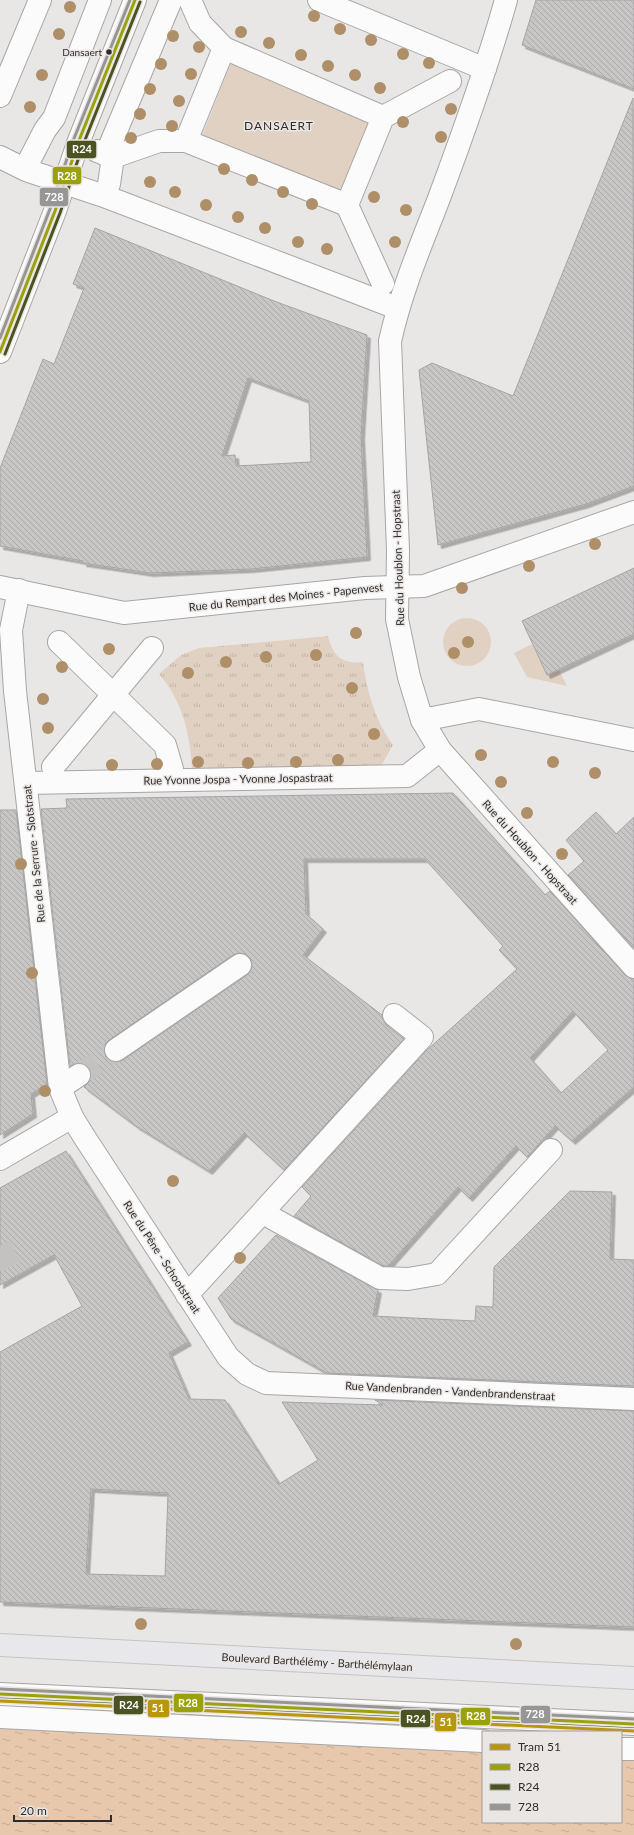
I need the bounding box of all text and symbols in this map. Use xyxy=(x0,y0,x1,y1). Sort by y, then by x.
place label: Dansaert xyxy=(62,46,102,58)
marker: Dansaert xyxy=(104,47,114,57)
district label: DANSAERT xyxy=(244,118,314,133)
line badge: R24 xyxy=(66,140,97,159)
text: R24 xyxy=(72,142,93,155)
line badge: R28 xyxy=(52,166,82,185)
text: R28 xyxy=(57,169,77,182)
line badge: 728 xyxy=(39,187,69,207)
text: 728 xyxy=(44,190,64,203)
street label: Rue du Houblon - Hopstraat xyxy=(389,490,406,626)
street label: Rue du Rempart des Moines - Papenvest xyxy=(188,580,384,613)
street label: Rue Yvonne Jospa - Yvonne Jospastraat xyxy=(143,770,333,787)
street label: Rue de la Serrure - Slotstraat xyxy=(20,785,47,923)
street label: Rue du Houblon - Hopstraat xyxy=(480,797,581,907)
street label: Rue du Pêne - Schootstraat xyxy=(121,1198,204,1315)
street label: Rue Vandenbranden - Vandenbrandenstraat xyxy=(345,1379,555,1402)
street label: Boulevard Barthélémy - Barthélémylaan xyxy=(221,1650,413,1673)
line badge: R28 xyxy=(173,1693,204,1713)
line badge: R24 xyxy=(113,1695,144,1715)
text: R28 xyxy=(178,1696,198,1709)
text: R24 xyxy=(119,1698,140,1711)
line badge: 51 xyxy=(147,1699,170,1718)
text: 51 xyxy=(152,1701,164,1714)
line badge: 728 xyxy=(520,1705,551,1724)
line badge: R28 xyxy=(460,1707,491,1726)
text: 728 xyxy=(525,1707,545,1720)
line badge: R24 xyxy=(400,1709,431,1728)
text: R28 xyxy=(466,1709,486,1722)
text: R24 xyxy=(406,1712,427,1725)
line badge: 51 xyxy=(434,1712,457,1732)
text: 51 xyxy=(440,1715,452,1728)
legend xyxy=(482,1731,622,1823)
text: Tram 51 xyxy=(518,1739,561,1754)
text: R28 xyxy=(518,1759,539,1774)
text: R24 xyxy=(518,1779,539,1794)
scale bar xyxy=(14,1797,111,1823)
text: 728 xyxy=(518,1799,539,1814)
text: 20 m xyxy=(20,1803,47,1818)

